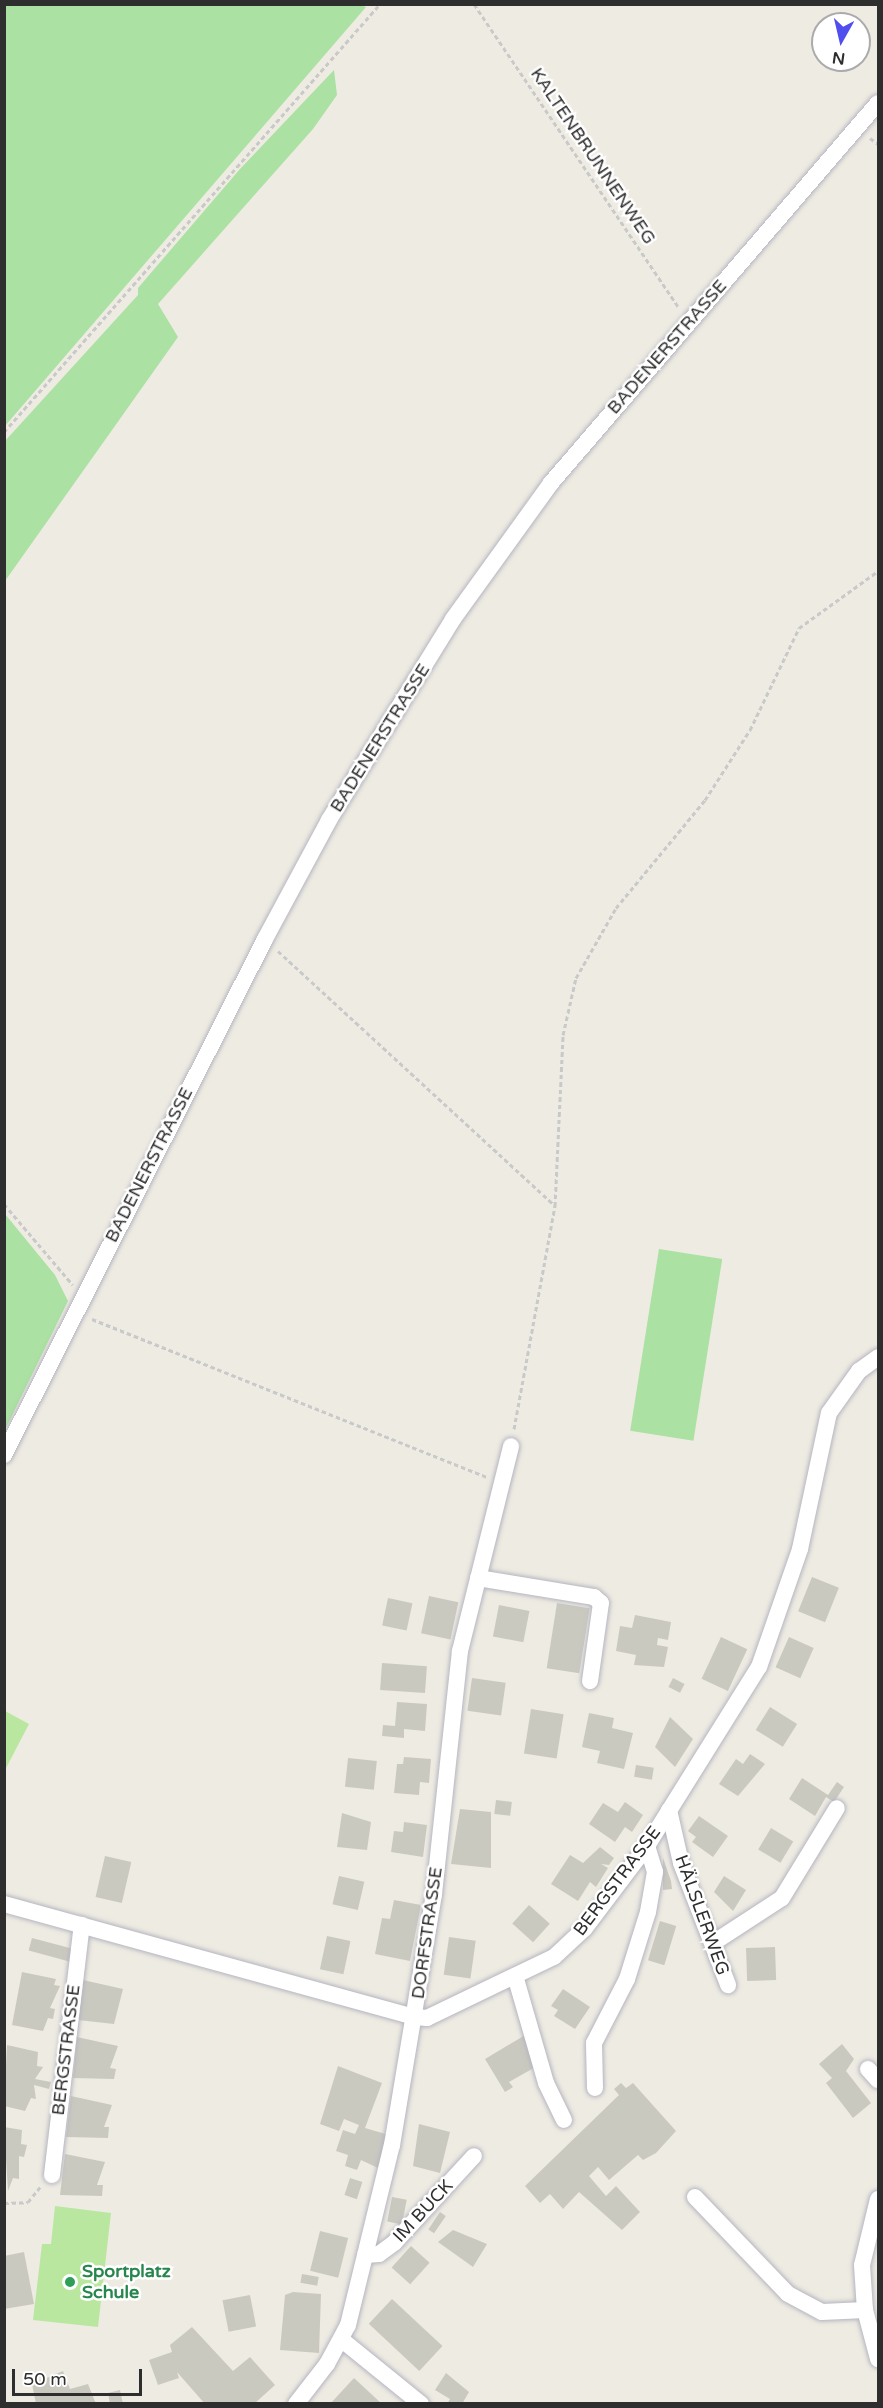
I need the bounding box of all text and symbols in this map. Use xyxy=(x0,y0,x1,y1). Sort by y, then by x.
north arrow xyxy=(811,12,871,72)
text: N xyxy=(831,47,847,69)
street label: KALTENBRUNNENWEG xyxy=(526,64,660,248)
street label: BADENERSTRASSE xyxy=(603,275,731,419)
street label: BADENERSTRASSE xyxy=(326,660,434,816)
street label: BADENERSTRASSE xyxy=(101,1084,197,1246)
street label: BERGSTRASSE xyxy=(569,1822,665,1940)
street label: HÄLSLERWEG xyxy=(670,1852,734,1978)
street label: DORFSTRASSE xyxy=(407,1866,447,2000)
street label: BERGSTRASSE xyxy=(47,1983,85,2117)
street label: IM BUCK xyxy=(389,2175,457,2247)
place label: Sportplatz Schule xyxy=(82,2261,171,2304)
marker: Sportplatz Schule xyxy=(63,2275,77,2289)
scale bar xyxy=(15,2357,146,2395)
text: 50 m xyxy=(23,2368,67,2390)

